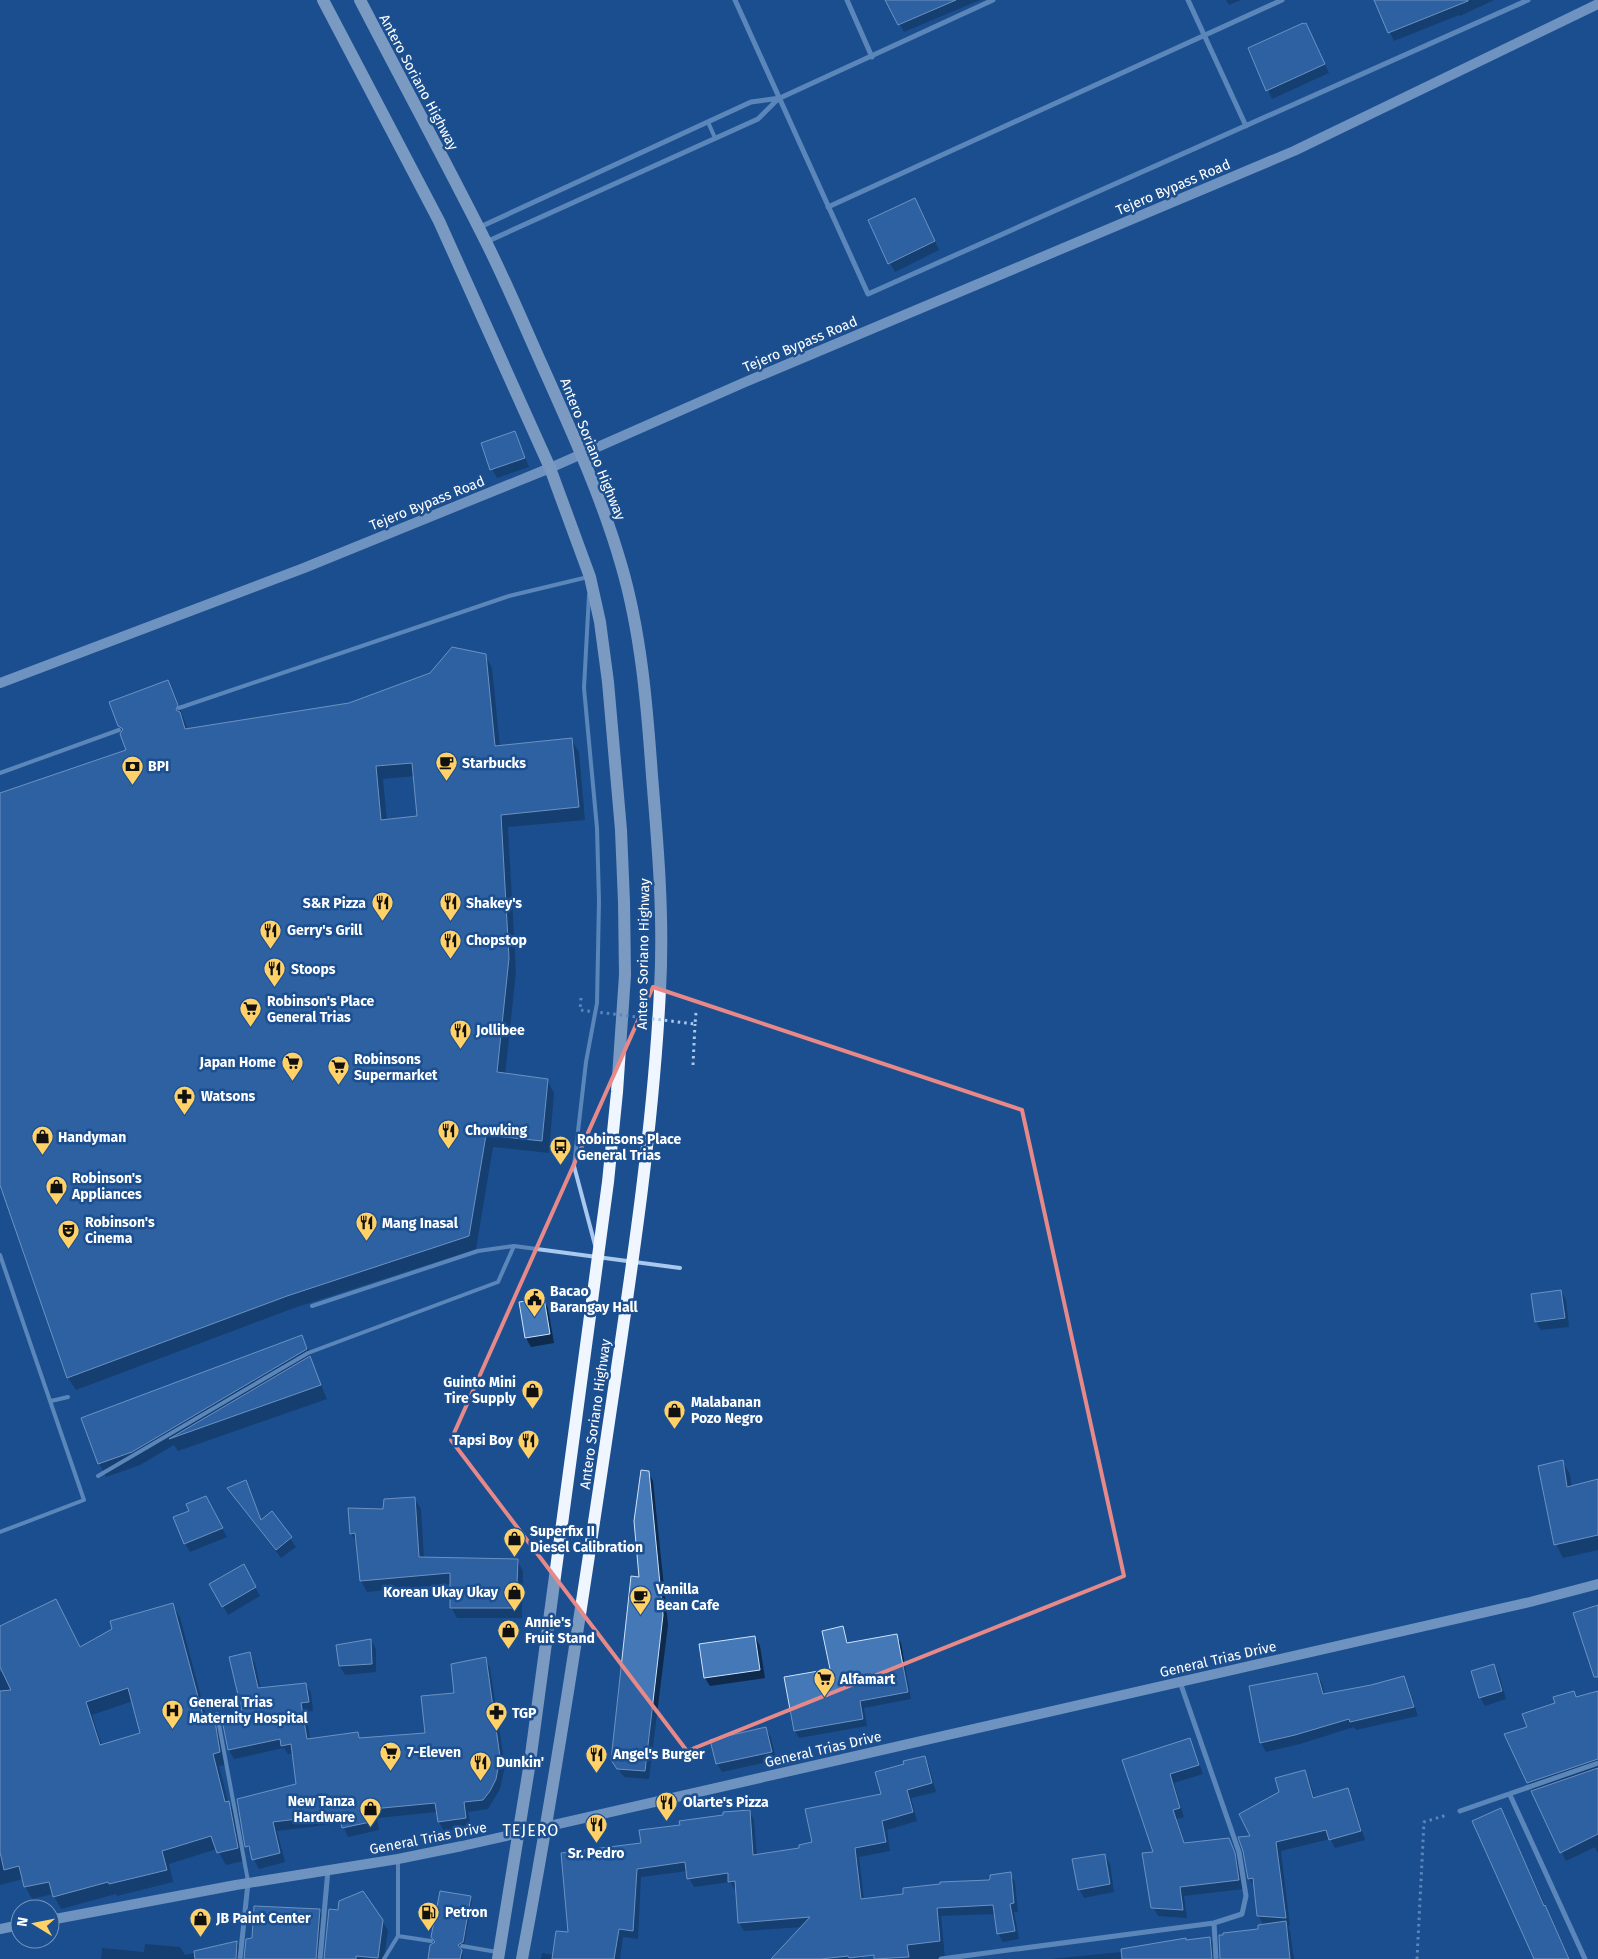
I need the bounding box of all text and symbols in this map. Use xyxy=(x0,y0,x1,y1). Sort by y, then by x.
street label: Antero Soriano Highway xyxy=(375,11,462,153)
street label: Tejero Bypass Road xyxy=(1113,156,1233,219)
street label: Tejero Bypass Road xyxy=(740,313,860,376)
street label: Antero Soriano Highway xyxy=(556,376,629,523)
street label: Tejero Bypass Road xyxy=(367,473,487,534)
cafe icon: Starbucks xyxy=(434,751,458,782)
bank icon: BPI xyxy=(120,754,144,785)
place label: Starbucks xyxy=(462,755,526,772)
place label: BPI xyxy=(148,758,169,775)
street label: Antero Soriano Highway xyxy=(634,878,653,1030)
restaurant icon: S&R Pizza xyxy=(370,891,394,922)
restaurant icon: Shakey's xyxy=(438,891,462,922)
place label: S&R Pizza xyxy=(303,895,366,912)
place label: Shakey's xyxy=(466,895,522,912)
restaurant icon: Gerry's Grill xyxy=(259,918,283,949)
place label: Gerry's Grill xyxy=(287,922,363,939)
restaurant icon: Chopstop xyxy=(438,928,462,959)
place label: Chopstop xyxy=(466,932,527,949)
restaurant icon: Stoops xyxy=(263,957,287,988)
place label: Stoops xyxy=(291,961,336,978)
place label: Robinson's Place General Trias xyxy=(267,993,375,1026)
supermarket icon: Robinson's Place General Trias xyxy=(239,997,263,1028)
restaurant icon: Jollibee xyxy=(448,1018,472,1049)
place label: Jollibee xyxy=(475,1022,525,1039)
supermarket icon: Japan Home xyxy=(280,1050,304,1081)
place label: Robinsons Supermarket xyxy=(354,1051,438,1084)
place label: Japan Home xyxy=(199,1054,276,1071)
supermarket icon: Robinsons Supermarket xyxy=(326,1055,350,1086)
pharmacy icon: Watsons xyxy=(173,1084,197,1115)
place label: Watsons xyxy=(201,1088,256,1105)
restaurant icon: Chowking xyxy=(437,1118,461,1149)
place label: Chowking xyxy=(465,1122,527,1139)
shop icon: Handyman xyxy=(30,1125,54,1156)
place label: Handyman xyxy=(58,1129,126,1146)
place label: Robinsons Place General Trias xyxy=(577,1131,682,1164)
bus stop icon: Robinsons Place General Trias xyxy=(549,1135,573,1166)
place label: Robinson's Appliances xyxy=(71,1170,142,1203)
shop icon: Robinson's Appliances xyxy=(44,1174,68,1205)
restaurant icon: Mang Inasal xyxy=(354,1211,378,1242)
place label: Robinson's Cinema xyxy=(85,1214,155,1247)
place label: Mang Inasal xyxy=(382,1215,459,1232)
theatre icon: Robinson's Cinema xyxy=(57,1218,81,1249)
place label: Bacao Barangay Hall xyxy=(550,1283,639,1316)
public building icon: Bacao Barangay Hall xyxy=(522,1287,546,1318)
street label: Antero Soriano Highway xyxy=(577,1338,614,1490)
place label: Guinto Mini Tire Supply xyxy=(443,1374,517,1407)
shop icon: Guinto Mini Tire Supply xyxy=(520,1378,544,1409)
place label: Malabanan Pozo Negro xyxy=(691,1394,763,1427)
shop icon: Malabanan Pozo Negro xyxy=(663,1398,687,1429)
restaurant icon: Tapsi Boy xyxy=(517,1428,541,1459)
place label: Tapsi Boy xyxy=(452,1432,514,1449)
place label: Superfix II Diesel Calibration xyxy=(530,1523,643,1556)
shop icon: Superfix II Diesel Calibration xyxy=(502,1527,526,1558)
shop icon: Korean Ukay Ukay xyxy=(502,1580,526,1611)
place label: Vanilla Bean Cafe xyxy=(655,1581,720,1614)
place label: Korean Ukay Ukay xyxy=(383,1584,499,1601)
cafe icon: Vanilla Bean Cafe xyxy=(628,1585,652,1616)
place label: Annie's Fruit Stand xyxy=(524,1614,595,1647)
shop icon: Annie's Fruit Stand xyxy=(497,1618,521,1649)
street label: General Trias Drive xyxy=(1158,1638,1278,1681)
supermarket icon: Alfamart xyxy=(812,1667,836,1698)
place label: Alfamart xyxy=(839,1671,896,1688)
place label: General Trias Maternity Hospital xyxy=(189,1694,308,1727)
hospital icon: General Trias Maternity Hospital xyxy=(161,1698,185,1729)
pharmacy icon: TGP xyxy=(484,1701,508,1732)
place label: TGP xyxy=(512,1705,537,1722)
street label: General Trias Drive xyxy=(763,1728,883,1771)
supermarket icon: 7-Eleven xyxy=(379,1740,403,1771)
restaurant icon: Angel's Burger xyxy=(585,1742,609,1773)
place label: 7-Eleven xyxy=(407,1744,461,1761)
place label: Angel's Burger xyxy=(612,1746,705,1763)
restaurant icon: Dunkin' xyxy=(468,1750,492,1781)
place label: Dunkin' xyxy=(496,1754,544,1771)
restaurant icon: Olarte's Pizza xyxy=(655,1790,679,1821)
place label: New Tanza Hardware xyxy=(288,1793,355,1826)
place label: Olarte's Pizza xyxy=(683,1794,769,1811)
shop icon: New Tanza Hardware xyxy=(359,1797,383,1828)
restaurant icon: Sr. Pedro xyxy=(584,1813,608,1844)
street label: General Trias Drive xyxy=(368,1819,488,1858)
district label: TEJERO xyxy=(503,1821,559,1840)
place label: Sr. Pedro xyxy=(568,1845,624,1862)
north arrow xyxy=(10,1899,60,1949)
fuel station icon: Petron xyxy=(417,1900,441,1931)
place label: Petron xyxy=(445,1904,488,1921)
shop icon: JB Paint Center xyxy=(188,1906,212,1937)
place label: JB Paint Center xyxy=(215,1910,311,1927)
text: N xyxy=(14,1916,32,1928)

